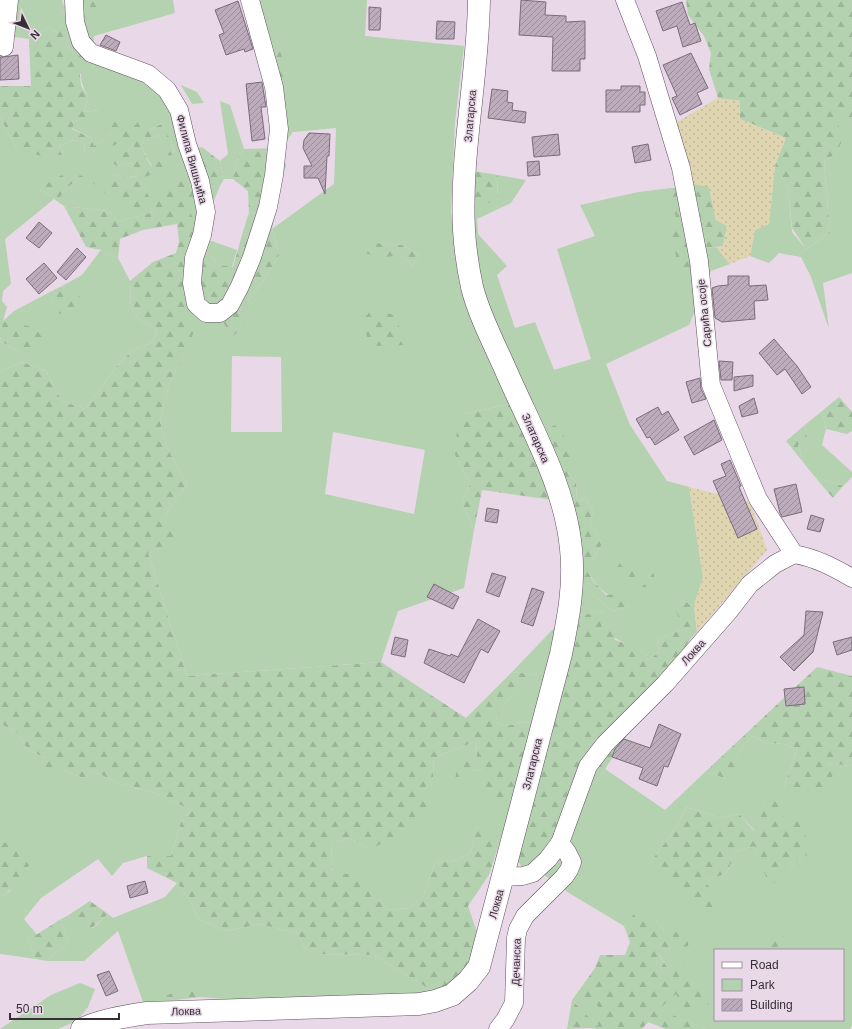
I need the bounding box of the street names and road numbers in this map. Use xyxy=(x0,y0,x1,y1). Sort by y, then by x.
street label: Златарска xyxy=(462,88,478,143)
street label: Филипа Вишњића xyxy=(174,113,210,206)
street label: Сарића осоје xyxy=(694,278,714,348)
street label: Златарска xyxy=(520,411,553,465)
street label: Локва xyxy=(679,636,708,667)
street label: Златарска xyxy=(520,736,544,791)
street label: Локва xyxy=(486,887,506,920)
street label: Дечанска xyxy=(509,937,523,986)
street label: Локва xyxy=(171,1004,202,1018)

